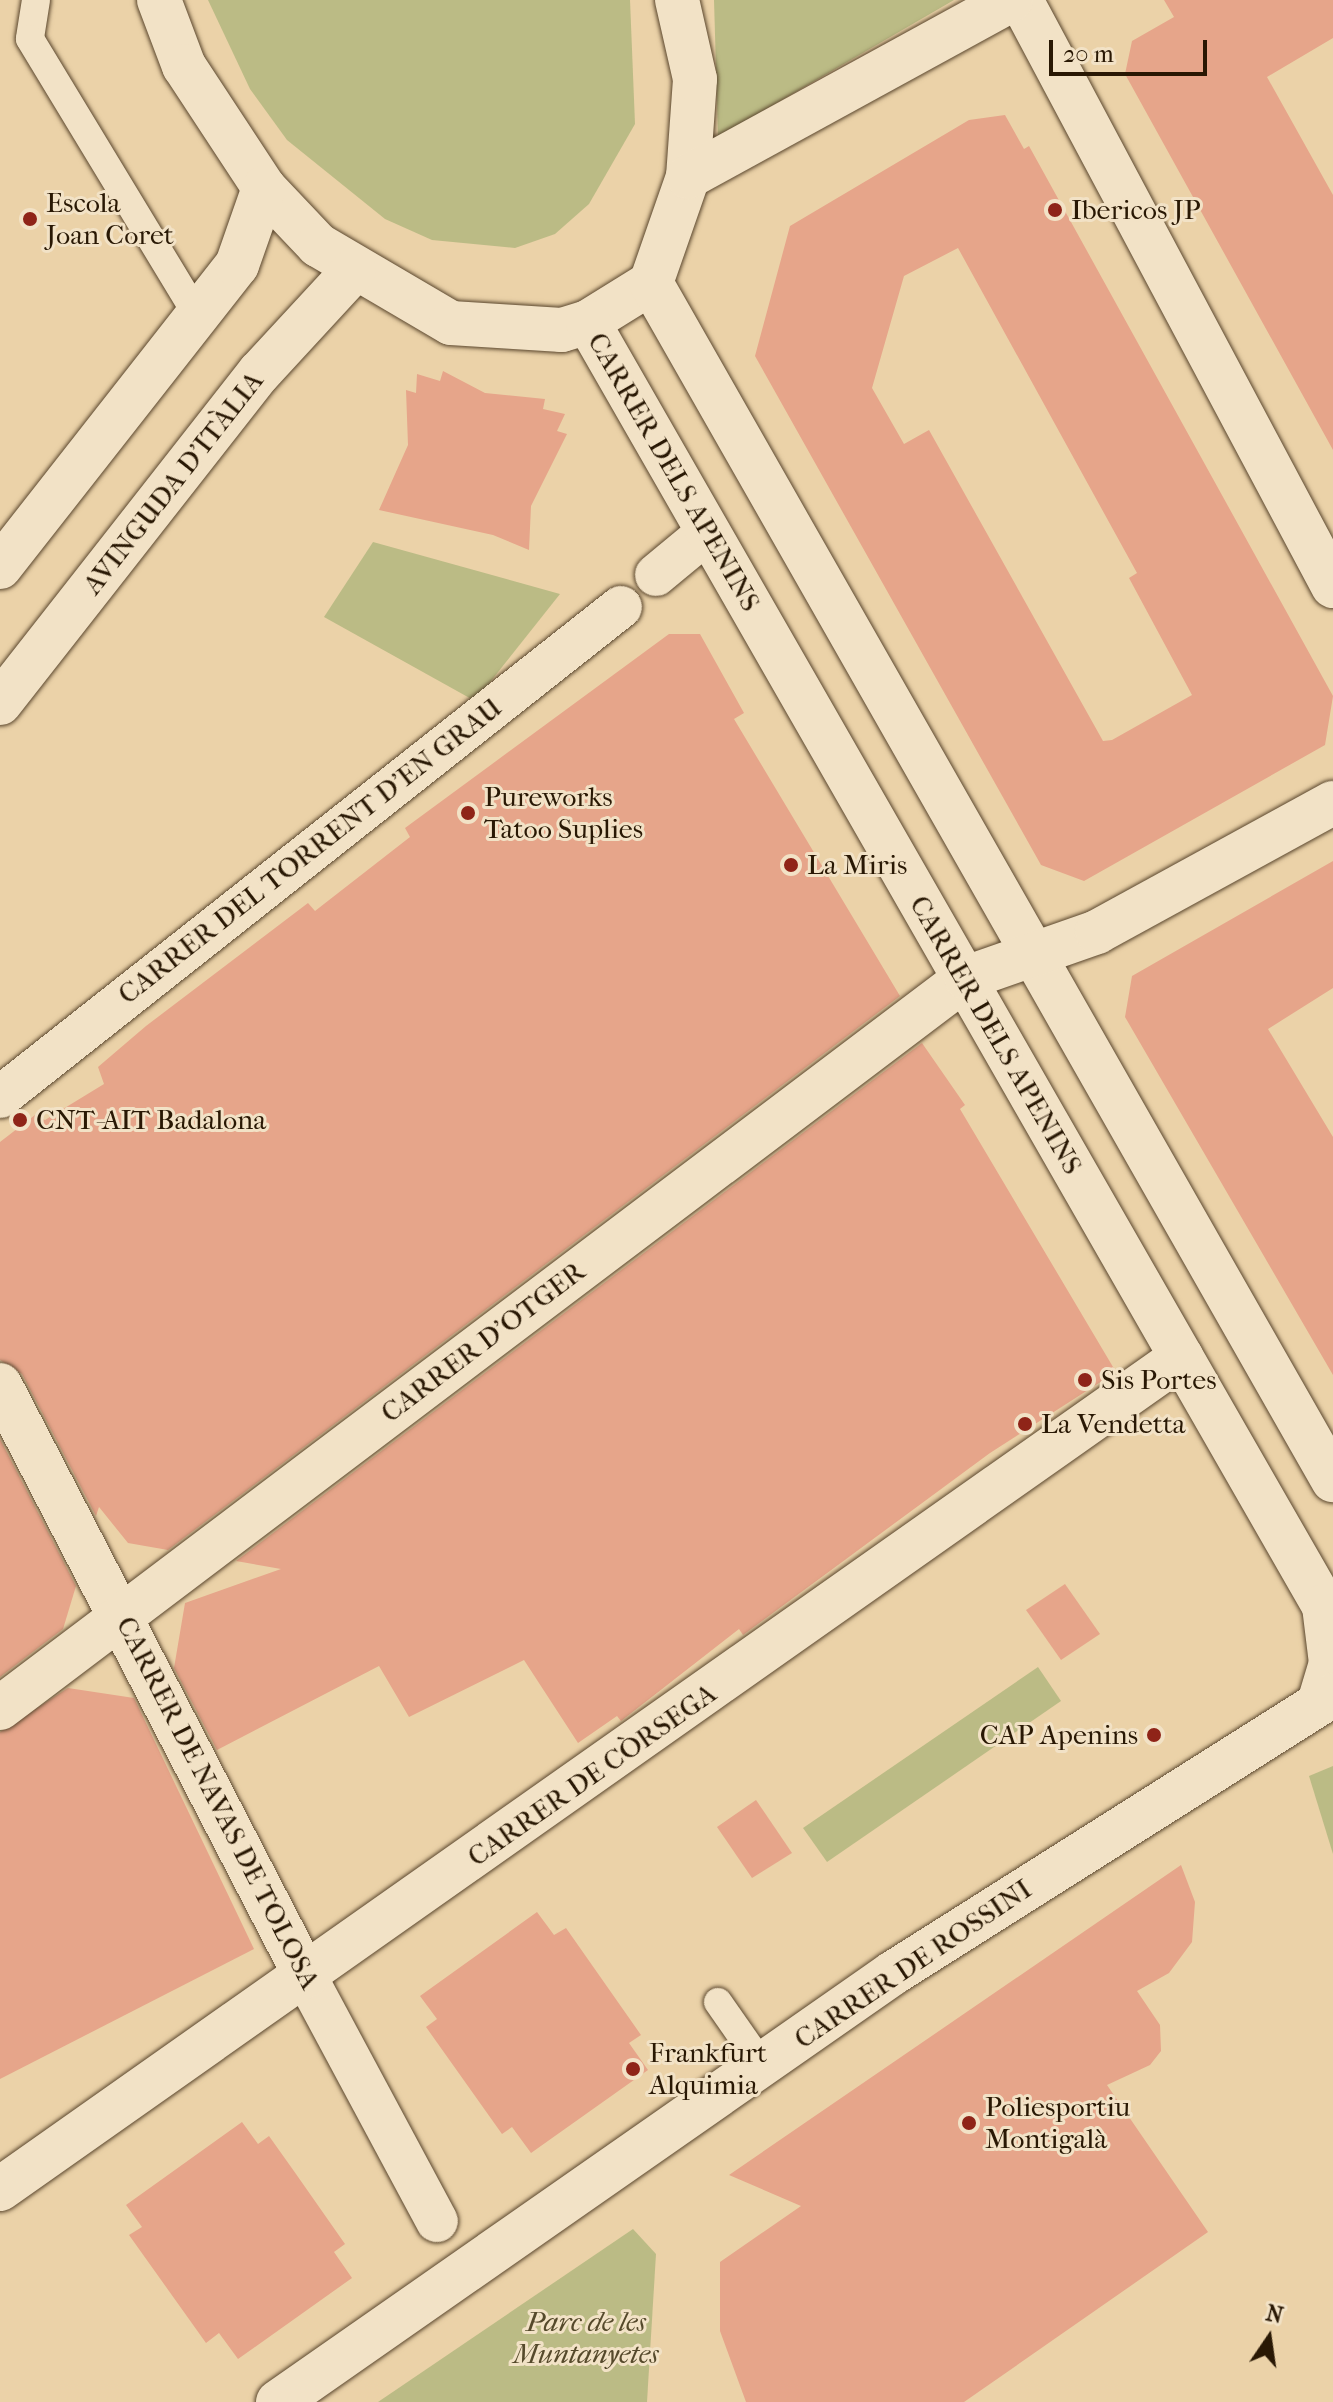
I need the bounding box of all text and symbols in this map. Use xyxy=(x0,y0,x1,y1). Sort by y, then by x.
scale bar xyxy=(1053,24,1211,74)
text: 20 m xyxy=(1063,40,1114,68)
place label: Escola Joan Coret xyxy=(46,186,174,252)
place label: Ibericos JP xyxy=(1071,193,1201,227)
marker: Ibericos JP xyxy=(1046,201,1064,219)
marker: Escola Joan Coret xyxy=(21,210,39,228)
street label: CARRER DELS APENINS xyxy=(580,327,768,617)
street label: AVINGUDA D'ITÀLIA xyxy=(76,365,270,601)
street label: CARRER DEL TORRENT D'EN GRAU xyxy=(112,691,508,1011)
place label: Pureworks Tatoo Suplies xyxy=(484,780,643,846)
marker: Pureworks Tatoo Suplies xyxy=(459,804,477,822)
place label: La Miris xyxy=(807,848,907,882)
marker: La Miris xyxy=(782,856,800,874)
street label: CARRER DELS APENINS xyxy=(902,890,1090,1180)
place label: CNT-AIT Badalona xyxy=(36,1103,266,1137)
marker: CNT-AIT Badalona xyxy=(11,1111,29,1129)
street label: CARRER D'OTGER xyxy=(374,1254,592,1430)
place label: Sis Portes xyxy=(1101,1363,1216,1397)
marker: Sis Portes xyxy=(1076,1371,1094,1389)
place label: La Vendetta xyxy=(1041,1407,1186,1441)
marker: La Vendetta xyxy=(1016,1415,1034,1433)
street label: CARRER DE NAVAS DE TOLOSA xyxy=(109,1611,327,1995)
street label: CARRER DE CÒRSEGA xyxy=(461,1676,723,1874)
place label: CAP Apenins xyxy=(980,1718,1138,1752)
marker: CAP Apenins xyxy=(1145,1726,1163,1744)
street label: CARRER DE ROSSINI xyxy=(788,1872,1038,2056)
place label: Frankfurt Alquimia xyxy=(649,2036,767,2102)
marker: Frankfurt Alquimia xyxy=(624,2060,642,2078)
place label: Poliesportiu Montigalà xyxy=(985,2090,1130,2156)
marker: Poliesportiu Montigalà xyxy=(960,2114,978,2132)
north arrow xyxy=(1229,2298,1309,2378)
text: N xyxy=(1263,2300,1285,2329)
park label: Parc de les Muntanyetes xyxy=(513,2305,659,2371)

